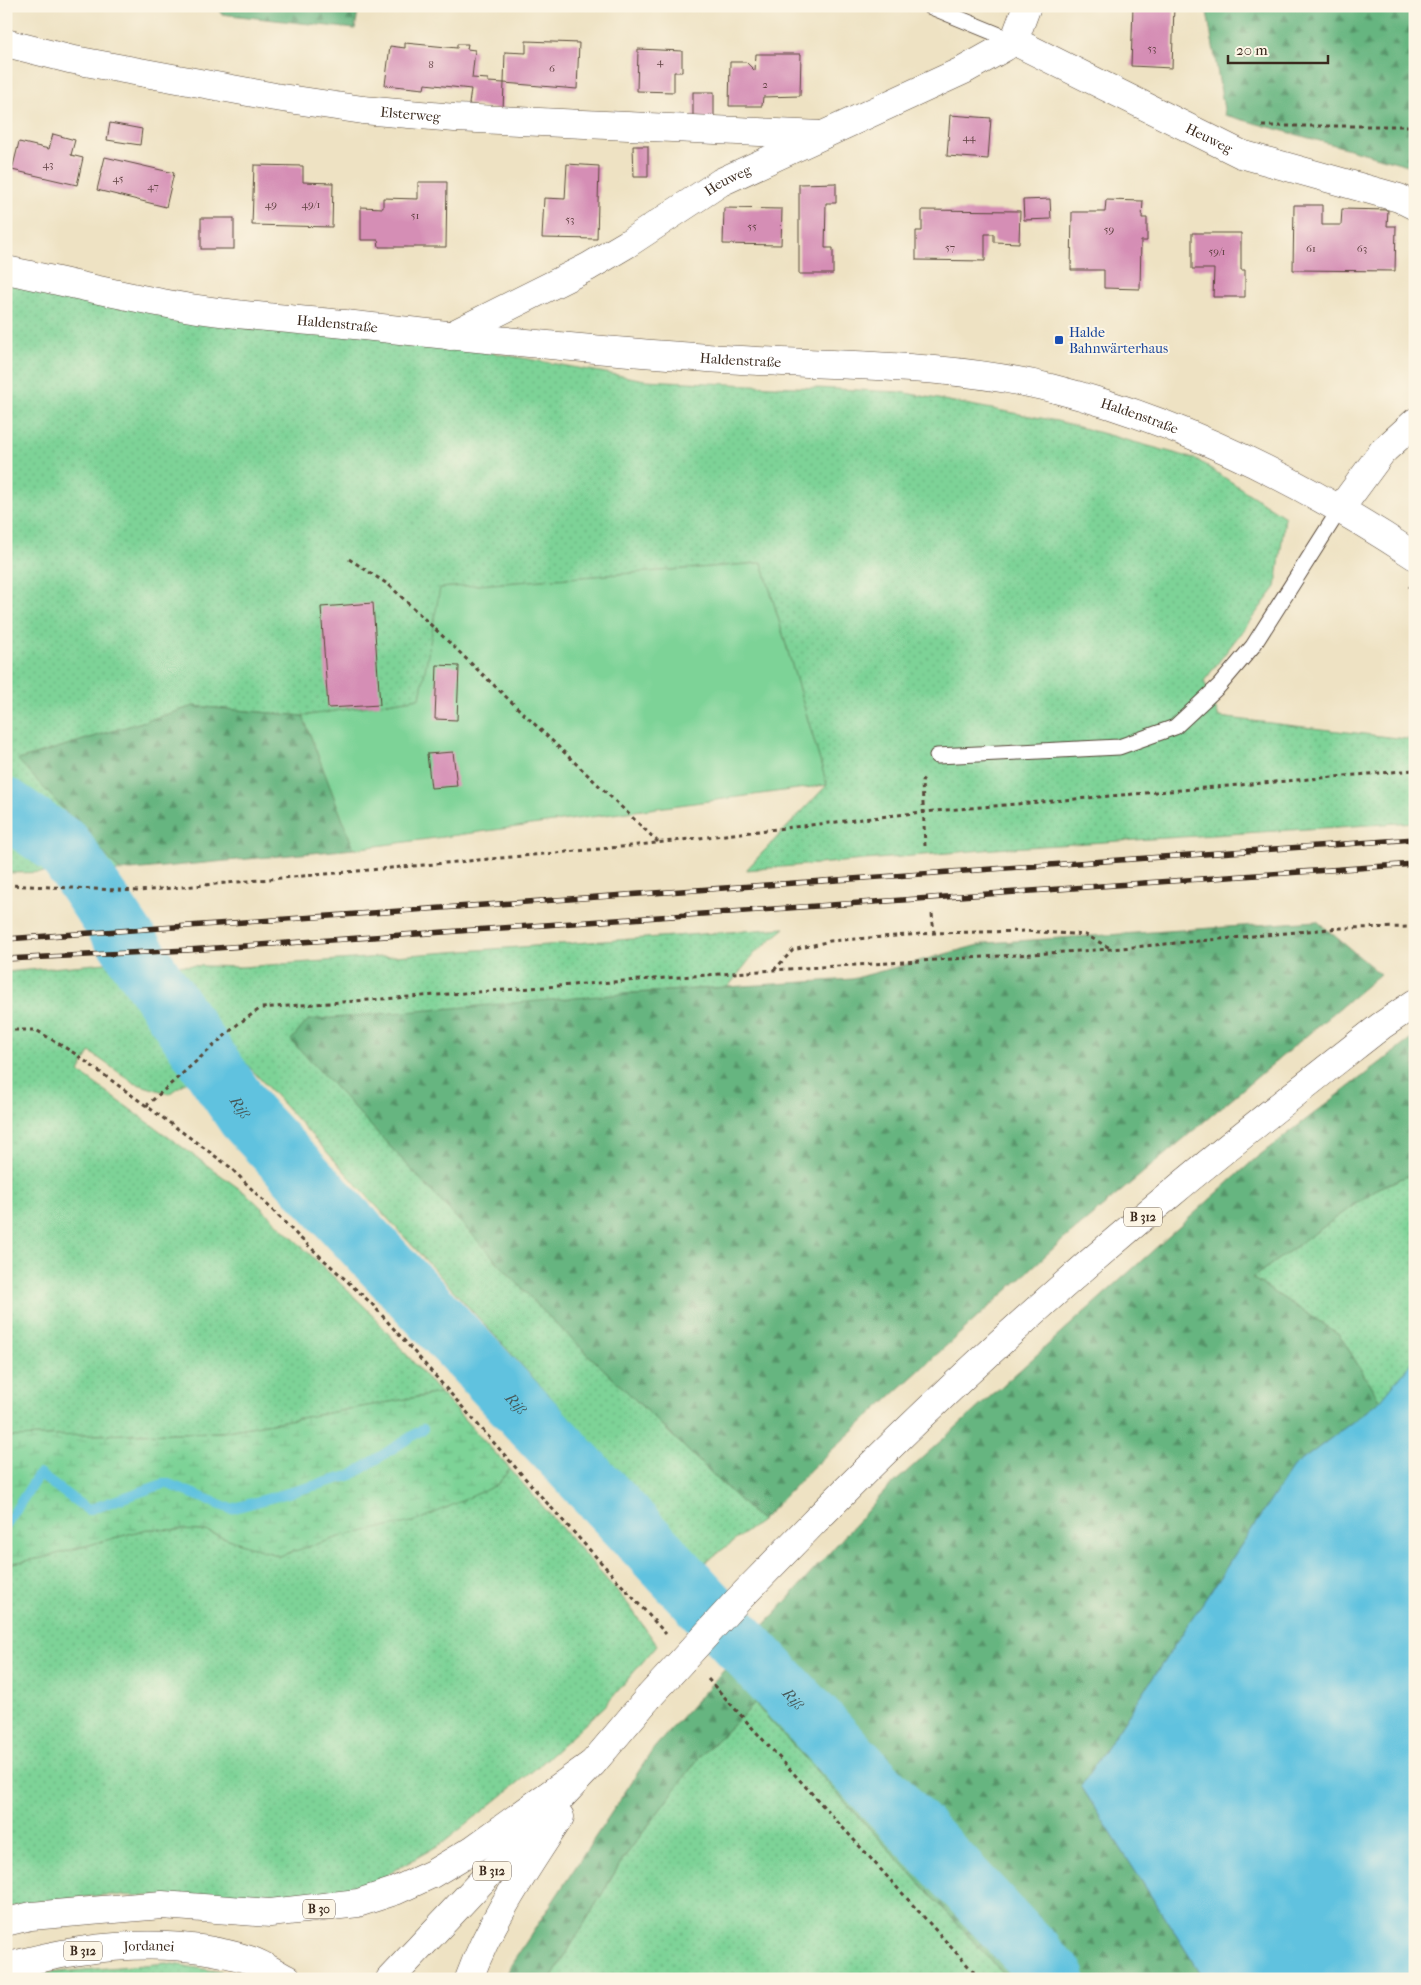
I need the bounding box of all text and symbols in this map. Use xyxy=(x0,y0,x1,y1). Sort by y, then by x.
scale bar xyxy=(1228,32,1328,64)
text: 20 m xyxy=(1236,41,1268,59)
house number: 53 xyxy=(1147,42,1157,55)
house number: 4 xyxy=(657,55,664,68)
house number: 8 xyxy=(428,58,434,71)
house number: 6 xyxy=(549,62,555,75)
house number: 2 xyxy=(762,78,768,91)
street label: Elsterweg xyxy=(380,104,442,126)
street label: Heuweg xyxy=(1183,120,1236,158)
house number: 44 xyxy=(962,131,976,144)
house number: 43 xyxy=(42,158,54,171)
street label: Heuweg xyxy=(701,161,754,200)
house number: 45 xyxy=(113,172,124,185)
house number: 47 xyxy=(147,180,159,193)
house number: 49 xyxy=(265,198,277,211)
house number: 49/1 xyxy=(302,198,321,211)
house number: 51 xyxy=(411,209,419,222)
house number: 53 xyxy=(565,213,575,226)
house number: 55 xyxy=(747,220,757,233)
house number: 59 xyxy=(1104,223,1114,236)
house number: 57 xyxy=(945,241,955,254)
house number: 61 xyxy=(1306,242,1316,255)
house number: 63 xyxy=(1357,242,1367,255)
house number: 59/1 xyxy=(1208,245,1226,258)
street label: Haldenstraße xyxy=(296,312,379,337)
place label: Halde Bahnwärterhaus xyxy=(1069,324,1168,357)
marker: Halde Bahnwärterhaus xyxy=(1053,334,1065,346)
street label: Haldenstraße xyxy=(699,349,782,371)
street label: Haldenstraße xyxy=(1098,395,1181,438)
water label: Riß xyxy=(226,1092,254,1122)
road number: B 312 xyxy=(1124,1208,1162,1226)
water label: Riß xyxy=(501,1388,531,1418)
water label: Riß xyxy=(778,1684,808,1714)
road number: B 312 xyxy=(473,1862,511,1880)
road number: B 30 xyxy=(303,1900,335,1918)
street label: Jordanei xyxy=(122,1937,175,1955)
road number: B 312 xyxy=(64,1942,102,1960)

